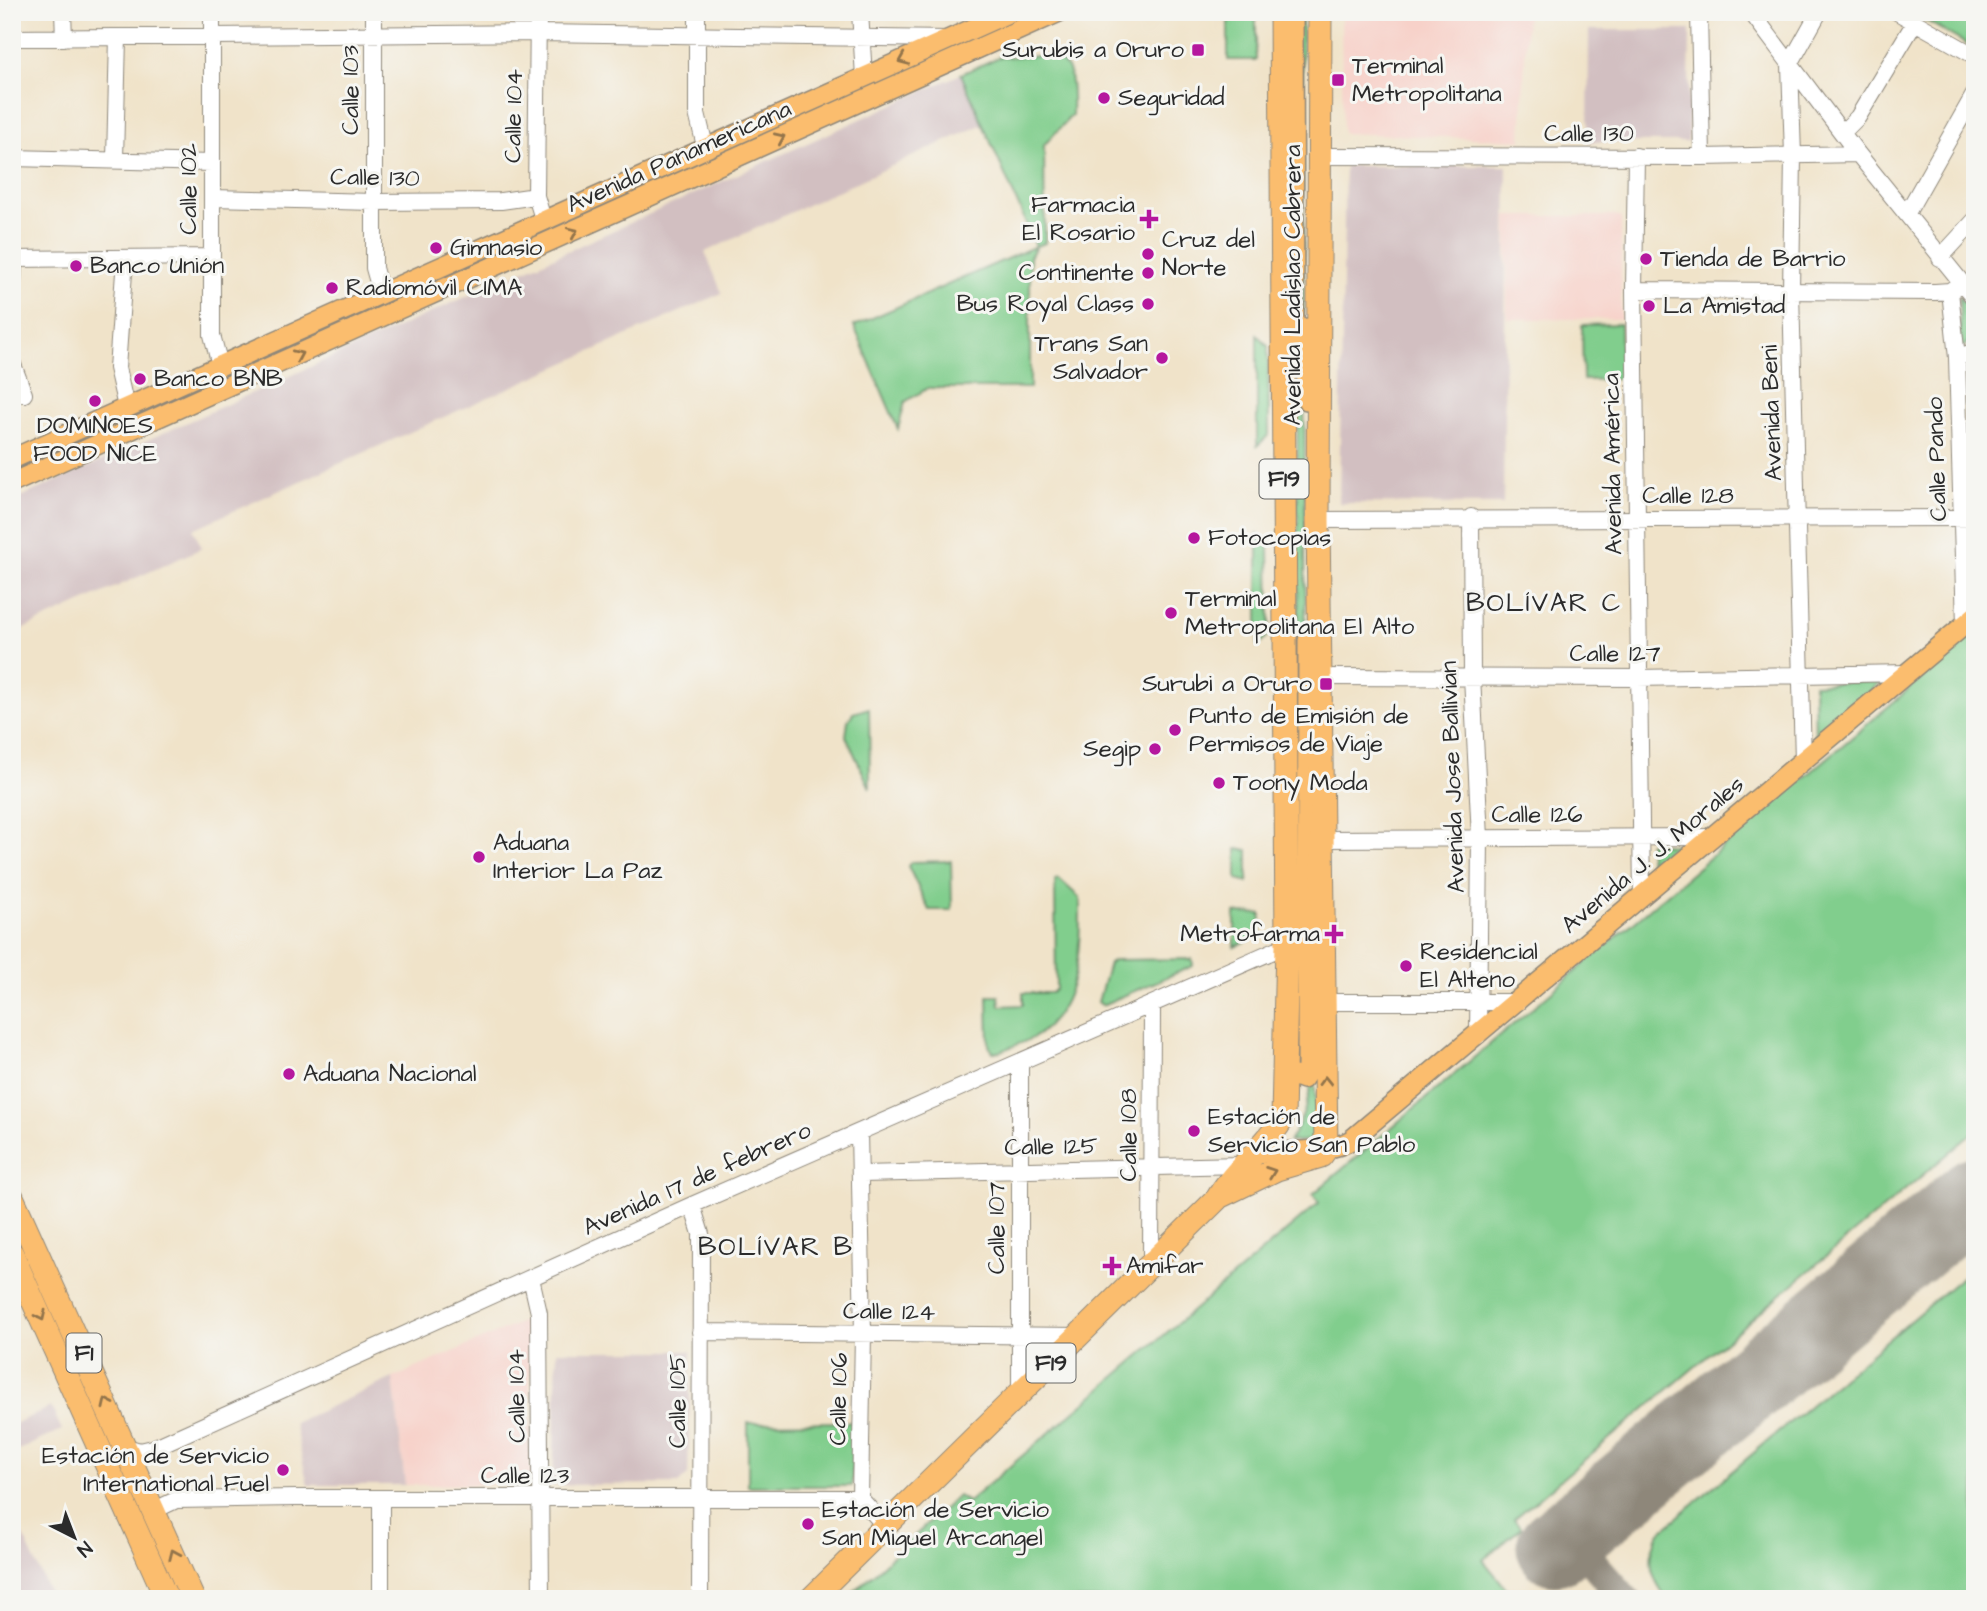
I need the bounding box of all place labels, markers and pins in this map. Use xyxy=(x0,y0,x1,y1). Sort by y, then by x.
place label: Surubis a Oruro xyxy=(1002,33,1185,67)
marker: Surubis a Oruro xyxy=(1190,42,1206,58)
place label: Terminal Metropolitana xyxy=(1352,49,1502,111)
marker: Terminal Metropolitana xyxy=(1330,72,1346,88)
place label: Seguridad xyxy=(1118,81,1225,116)
marker: Seguridad xyxy=(1096,90,1112,106)
place label: Farmacia El Rosario xyxy=(1022,188,1136,250)
marker: Farmacia El Rosario xyxy=(1141,211,1157,227)
place label: Cruz del Norte xyxy=(1162,223,1255,285)
place label: Gimnasio xyxy=(450,231,543,265)
marker: Gimnasio xyxy=(428,240,444,256)
place label: Tienda de Barrio xyxy=(1660,242,1846,276)
marker: Cruz del Norte xyxy=(1140,246,1156,262)
place label: Banco Unión xyxy=(90,249,224,283)
marker: Tienda de Barrio xyxy=(1638,251,1654,267)
place label: Continente xyxy=(1019,256,1134,290)
marker: Banco Unión xyxy=(68,258,84,274)
marker: Continente xyxy=(1140,265,1156,281)
place label: Radiomóvil CIMA xyxy=(346,271,522,305)
marker: Radiomóvil CIMA xyxy=(324,280,340,296)
place label: Bus Royal Class xyxy=(957,287,1134,322)
place label: La Amistad xyxy=(1663,289,1785,323)
marker: Bus Royal Class xyxy=(1140,296,1156,312)
marker: La Amistad xyxy=(1641,298,1657,314)
place label: Trans San Salvador xyxy=(1034,327,1148,389)
marker: Trans San Salvador xyxy=(1154,350,1170,366)
place label: Banco BNB xyxy=(154,362,283,396)
marker: Banco BNB xyxy=(132,371,148,387)
marker: DOMINOES FOOD NICE xyxy=(87,393,103,409)
place label: DOMINOES FOOD NICE xyxy=(33,409,157,471)
place label: Fotocopias xyxy=(1208,521,1331,555)
marker: Fotocopias xyxy=(1186,530,1202,546)
place label: Terminal Metropolitana El Alto xyxy=(1185,582,1415,644)
marker: Terminal Metropolitana El Alto xyxy=(1163,605,1179,621)
place label: Surubi a Oruro xyxy=(1142,667,1313,701)
marker: Surubi a Oruro xyxy=(1318,676,1334,692)
place label: Punto de Emisión de Permisos de Viaje xyxy=(1189,699,1409,761)
marker: Punto de Emisión de Permisos de Viaje xyxy=(1167,722,1183,738)
place label: Segip xyxy=(1083,732,1141,767)
marker: Segip xyxy=(1147,741,1163,757)
place label: Toony Moda xyxy=(1233,766,1368,801)
marker: Toony Moda xyxy=(1211,775,1227,791)
place label: Aduana Interior La Paz xyxy=(493,826,663,888)
marker: Aduana Interior La Paz xyxy=(471,849,487,865)
place label: Metrofarma xyxy=(1180,917,1320,951)
marker: Metrofarma xyxy=(1326,926,1342,942)
place label: Residencial El Alteno xyxy=(1420,935,1538,997)
marker: Residencial El Alteno xyxy=(1398,958,1414,974)
place label: Aduana Nacional xyxy=(303,1057,476,1091)
marker: Aduana Nacional xyxy=(281,1066,297,1082)
place label: Estación de Servicio San Pablo xyxy=(1208,1100,1416,1162)
marker: Estación de Servicio San Pablo xyxy=(1186,1123,1202,1139)
place label: Amifar xyxy=(1126,1249,1203,1283)
marker: Amifar xyxy=(1104,1258,1120,1274)
place label: Estación de Servicio International Fuel xyxy=(42,1439,269,1501)
marker: Estación de Servicio International Fuel xyxy=(275,1462,291,1478)
place label: Estación de Servicio San Miguel Arcangel xyxy=(822,1493,1050,1556)
marker: Estación de Servicio San Miguel Arcangel xyxy=(800,1516,816,1532)

